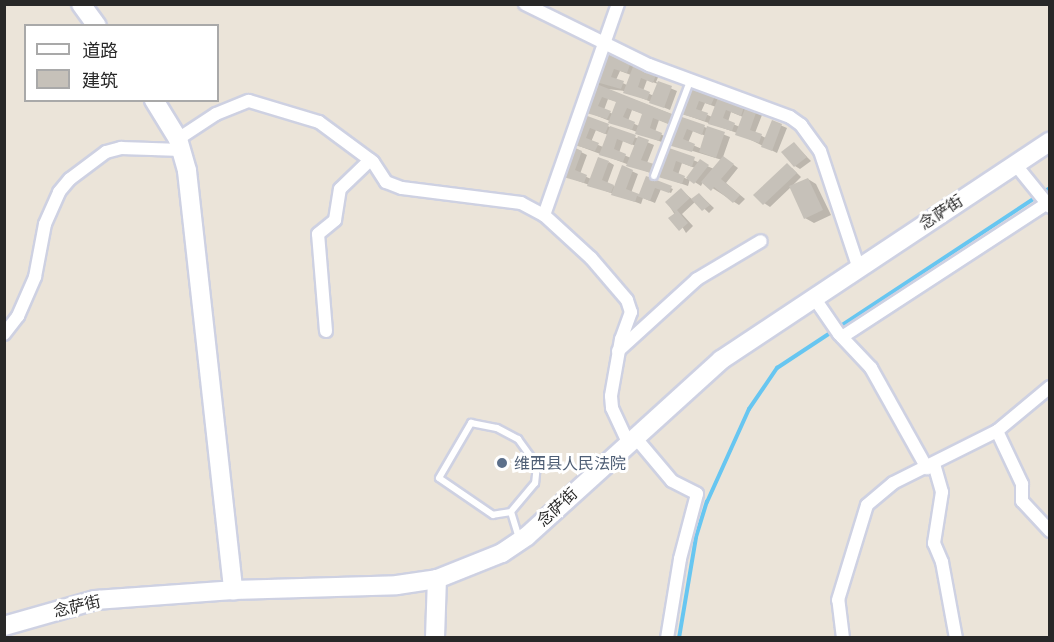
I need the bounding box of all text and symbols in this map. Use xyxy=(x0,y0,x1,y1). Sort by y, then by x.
legend xyxy=(24,24,219,102)
text: 道路 xyxy=(82,39,118,62)
text: 建筑 xyxy=(82,69,118,92)
street label: 念萨街 xyxy=(916,191,966,233)
place label: 维西县人民法院 xyxy=(514,453,626,473)
marker: 维西县人民法院 xyxy=(495,456,509,470)
street label: 念萨街 xyxy=(533,484,581,530)
street label: 念萨街 xyxy=(51,591,103,621)

